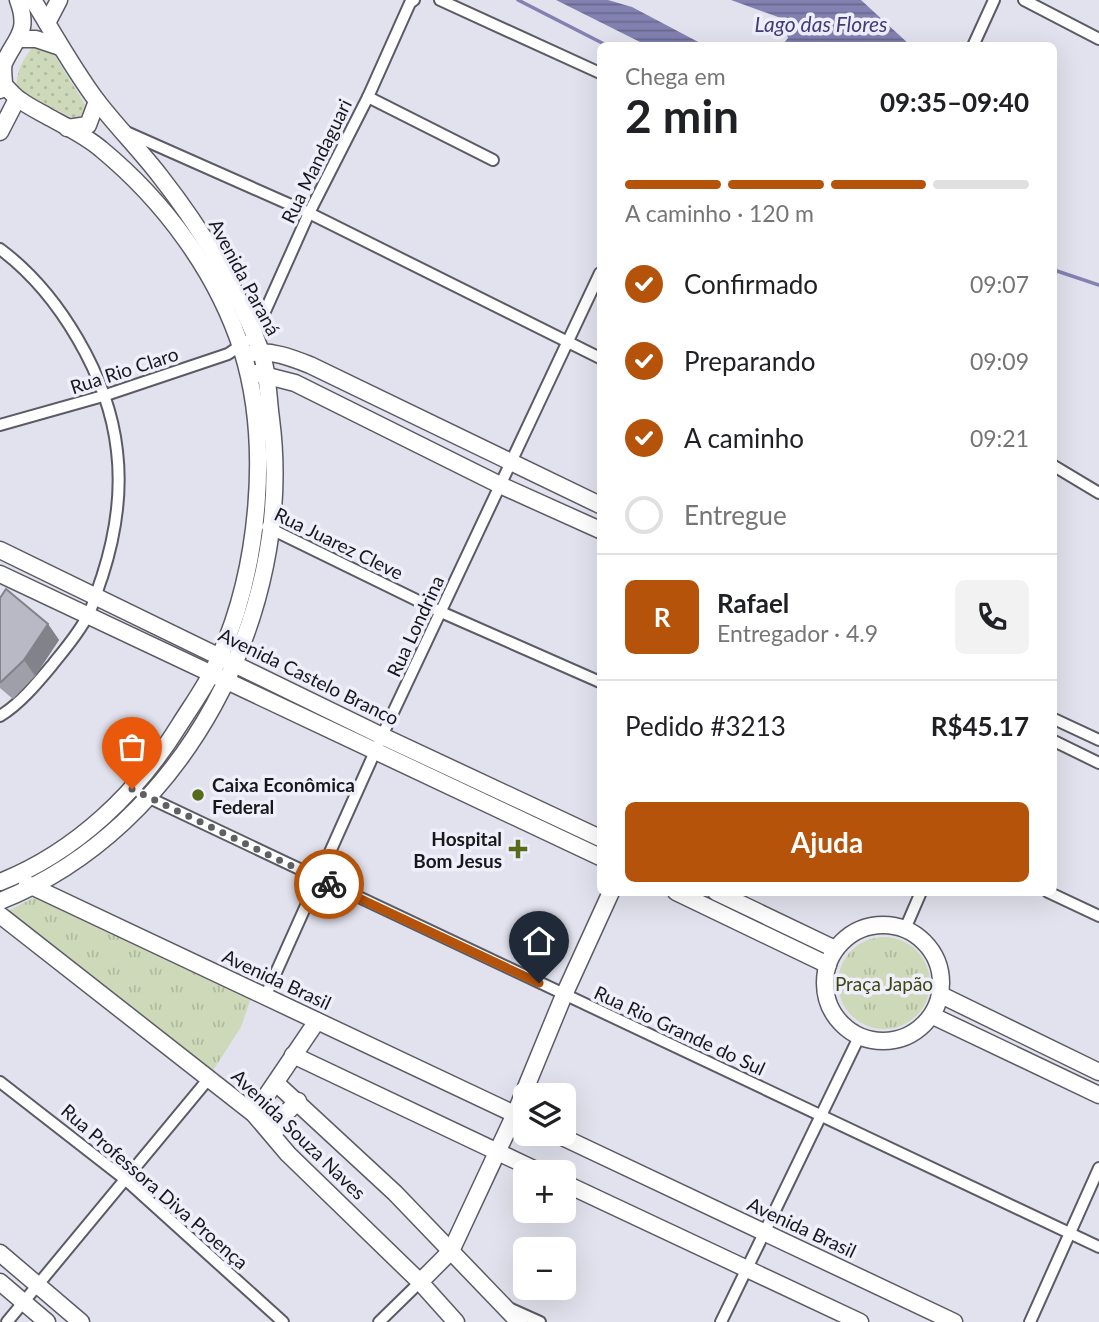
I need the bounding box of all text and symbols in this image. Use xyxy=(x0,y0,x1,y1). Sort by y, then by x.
water label: Lago das Flores xyxy=(755,11,887,36)
text: Chega em xyxy=(625,62,726,90)
text: 09:35–09:40 xyxy=(880,86,1029,118)
text: 2 min xyxy=(625,88,739,143)
street label: Rua Mandaguari xyxy=(276,95,356,227)
text: A caminho · 120 m xyxy=(625,199,814,227)
street label: Avenida Paraná xyxy=(205,215,285,339)
icon: check xyxy=(625,265,663,303)
text: Confirmado xyxy=(684,268,818,300)
text: 09:07 xyxy=(970,270,1029,298)
street label: Rua Rio Claro xyxy=(67,342,181,398)
icon: check xyxy=(625,342,663,380)
text: Preparando xyxy=(684,345,816,377)
text: 09:09 xyxy=(970,347,1029,375)
icon: check xyxy=(625,419,663,457)
text: A caminho xyxy=(684,422,804,454)
text: 09:21 xyxy=(970,424,1029,452)
text: Entregue xyxy=(684,499,787,531)
street label: Rua Juarez Cleve xyxy=(271,502,407,584)
street label: Rua Londrina xyxy=(382,572,448,680)
button: phone xyxy=(955,580,1029,654)
text: Rafael xyxy=(717,587,789,619)
text: R xyxy=(654,601,670,633)
text: Entregador · 4.9 xyxy=(717,619,878,647)
street label: Avenida Castelo Branco xyxy=(215,622,403,730)
text: Pedido #3213 xyxy=(625,710,786,742)
text: R$45.17 xyxy=(931,710,1029,742)
pin xyxy=(102,717,162,789)
icon: bag xyxy=(113,728,151,766)
place label: Caixa Econômica Federal xyxy=(212,773,355,818)
marker: Caixa Econômica Federal xyxy=(190,787,206,803)
button: Ajuda xyxy=(625,802,1029,882)
place label: Hospital Bom Jesus xyxy=(413,827,502,872)
marker: Hospital Bom Jesus xyxy=(508,839,528,859)
courier xyxy=(294,849,364,919)
icon: bike xyxy=(310,865,348,903)
pin xyxy=(509,911,569,983)
icon: home xyxy=(520,922,558,960)
street label: Avenida Brasil xyxy=(219,944,335,1014)
park label: Praça Japão xyxy=(835,972,933,995)
street label: Rua Rio Grande do Sul xyxy=(591,980,769,1080)
street label: Avenida Souza Naves xyxy=(227,1064,371,1204)
map controls xyxy=(513,1083,576,1300)
button: layers xyxy=(513,1083,576,1146)
street label: Rua Professora Diva Proença xyxy=(57,1099,253,1273)
button: + xyxy=(513,1160,576,1223)
street label: Avenida Brasil xyxy=(744,1192,860,1262)
button: − xyxy=(513,1237,576,1300)

